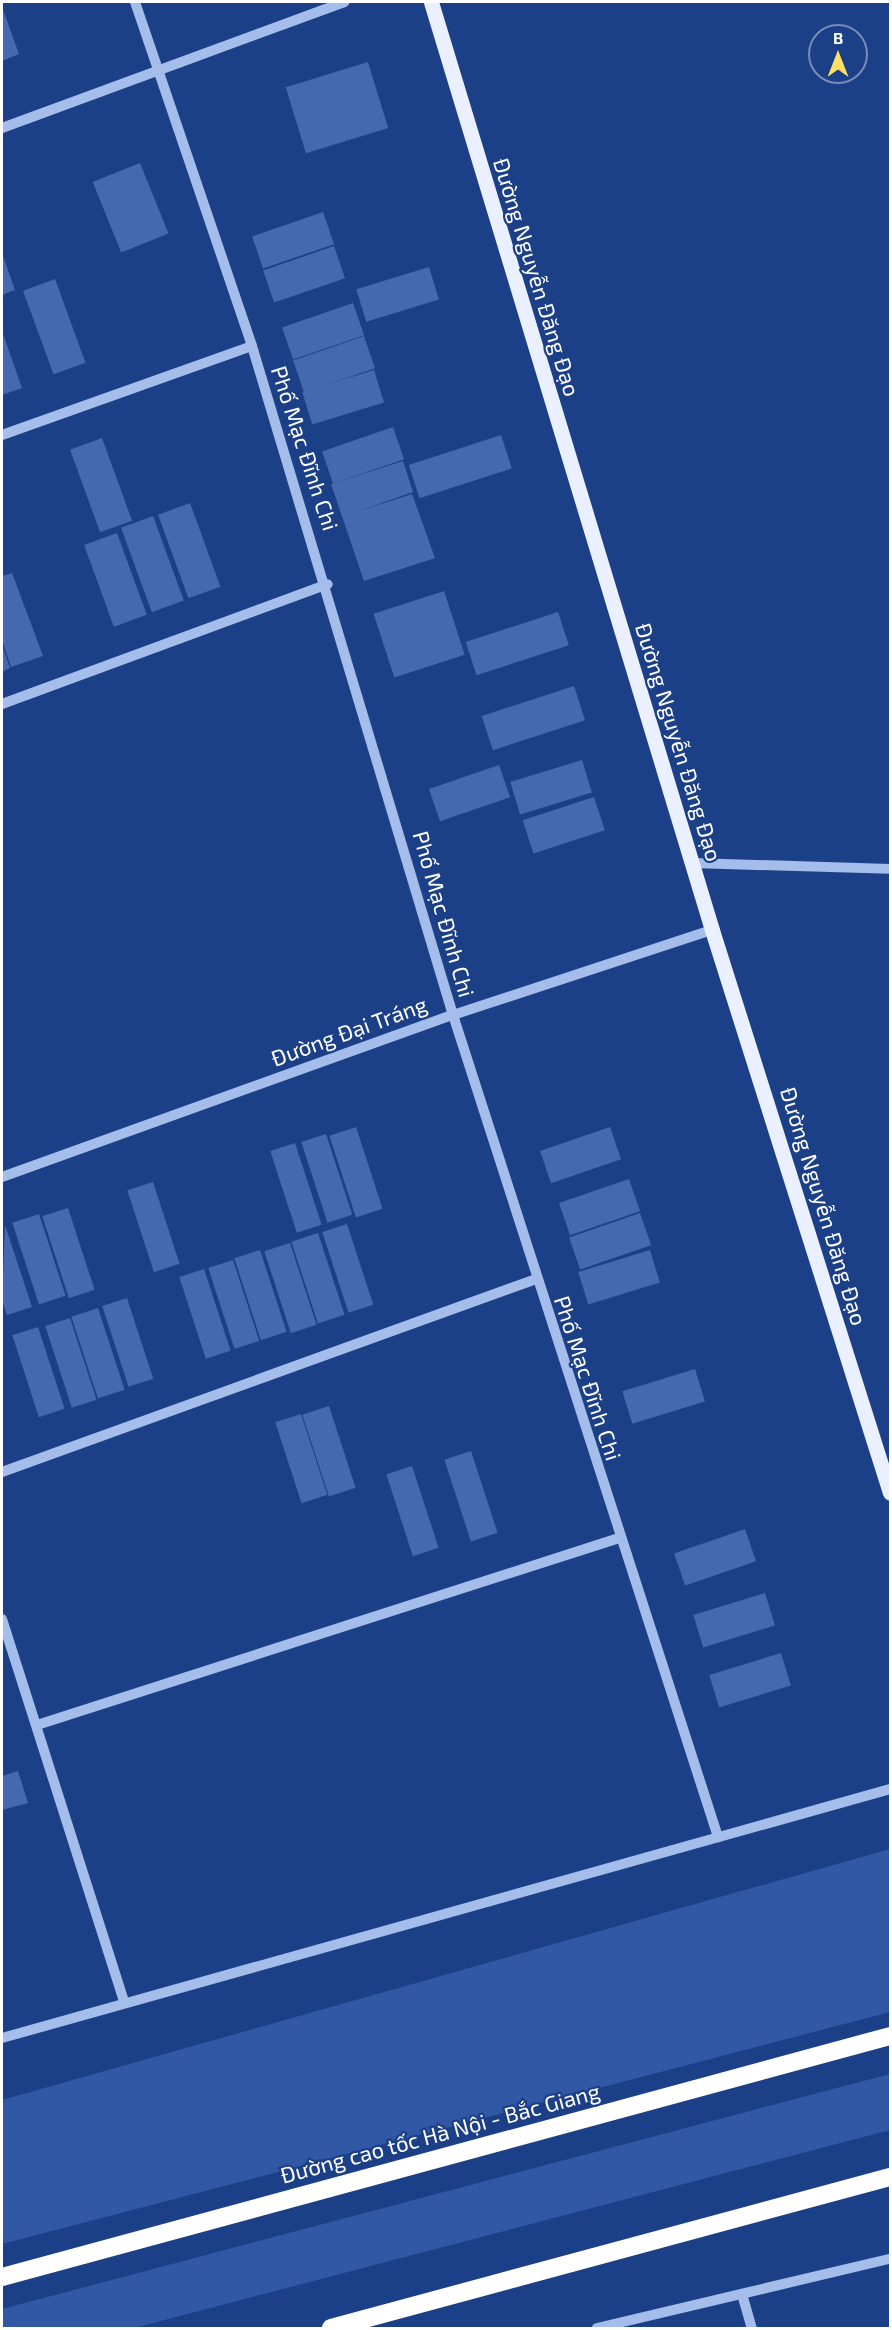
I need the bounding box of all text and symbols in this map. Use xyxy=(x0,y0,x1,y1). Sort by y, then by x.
north arrow xyxy=(808,24,868,84)
text: B xyxy=(833,28,843,47)
street label: Đường Nguyễn Đăng Đạo xyxy=(488,155,586,399)
street label: Phố Mạc Đĩnh Chi xyxy=(266,362,344,534)
street label: Đường Nguyễn Đăng Đạo xyxy=(630,620,728,864)
street label: Phố Mạc Đĩnh Chi xyxy=(408,828,480,1000)
street label: Đường Đại Tráng xyxy=(267,990,431,1072)
street label: Đường Nguyễn Đăng Đạo xyxy=(775,1084,873,1328)
street label: Phố Mạc Đĩnh Chi xyxy=(549,1292,627,1464)
street label: Đường cao tốc Hà Nội - Bắc Giang xyxy=(277,2078,603,2188)

